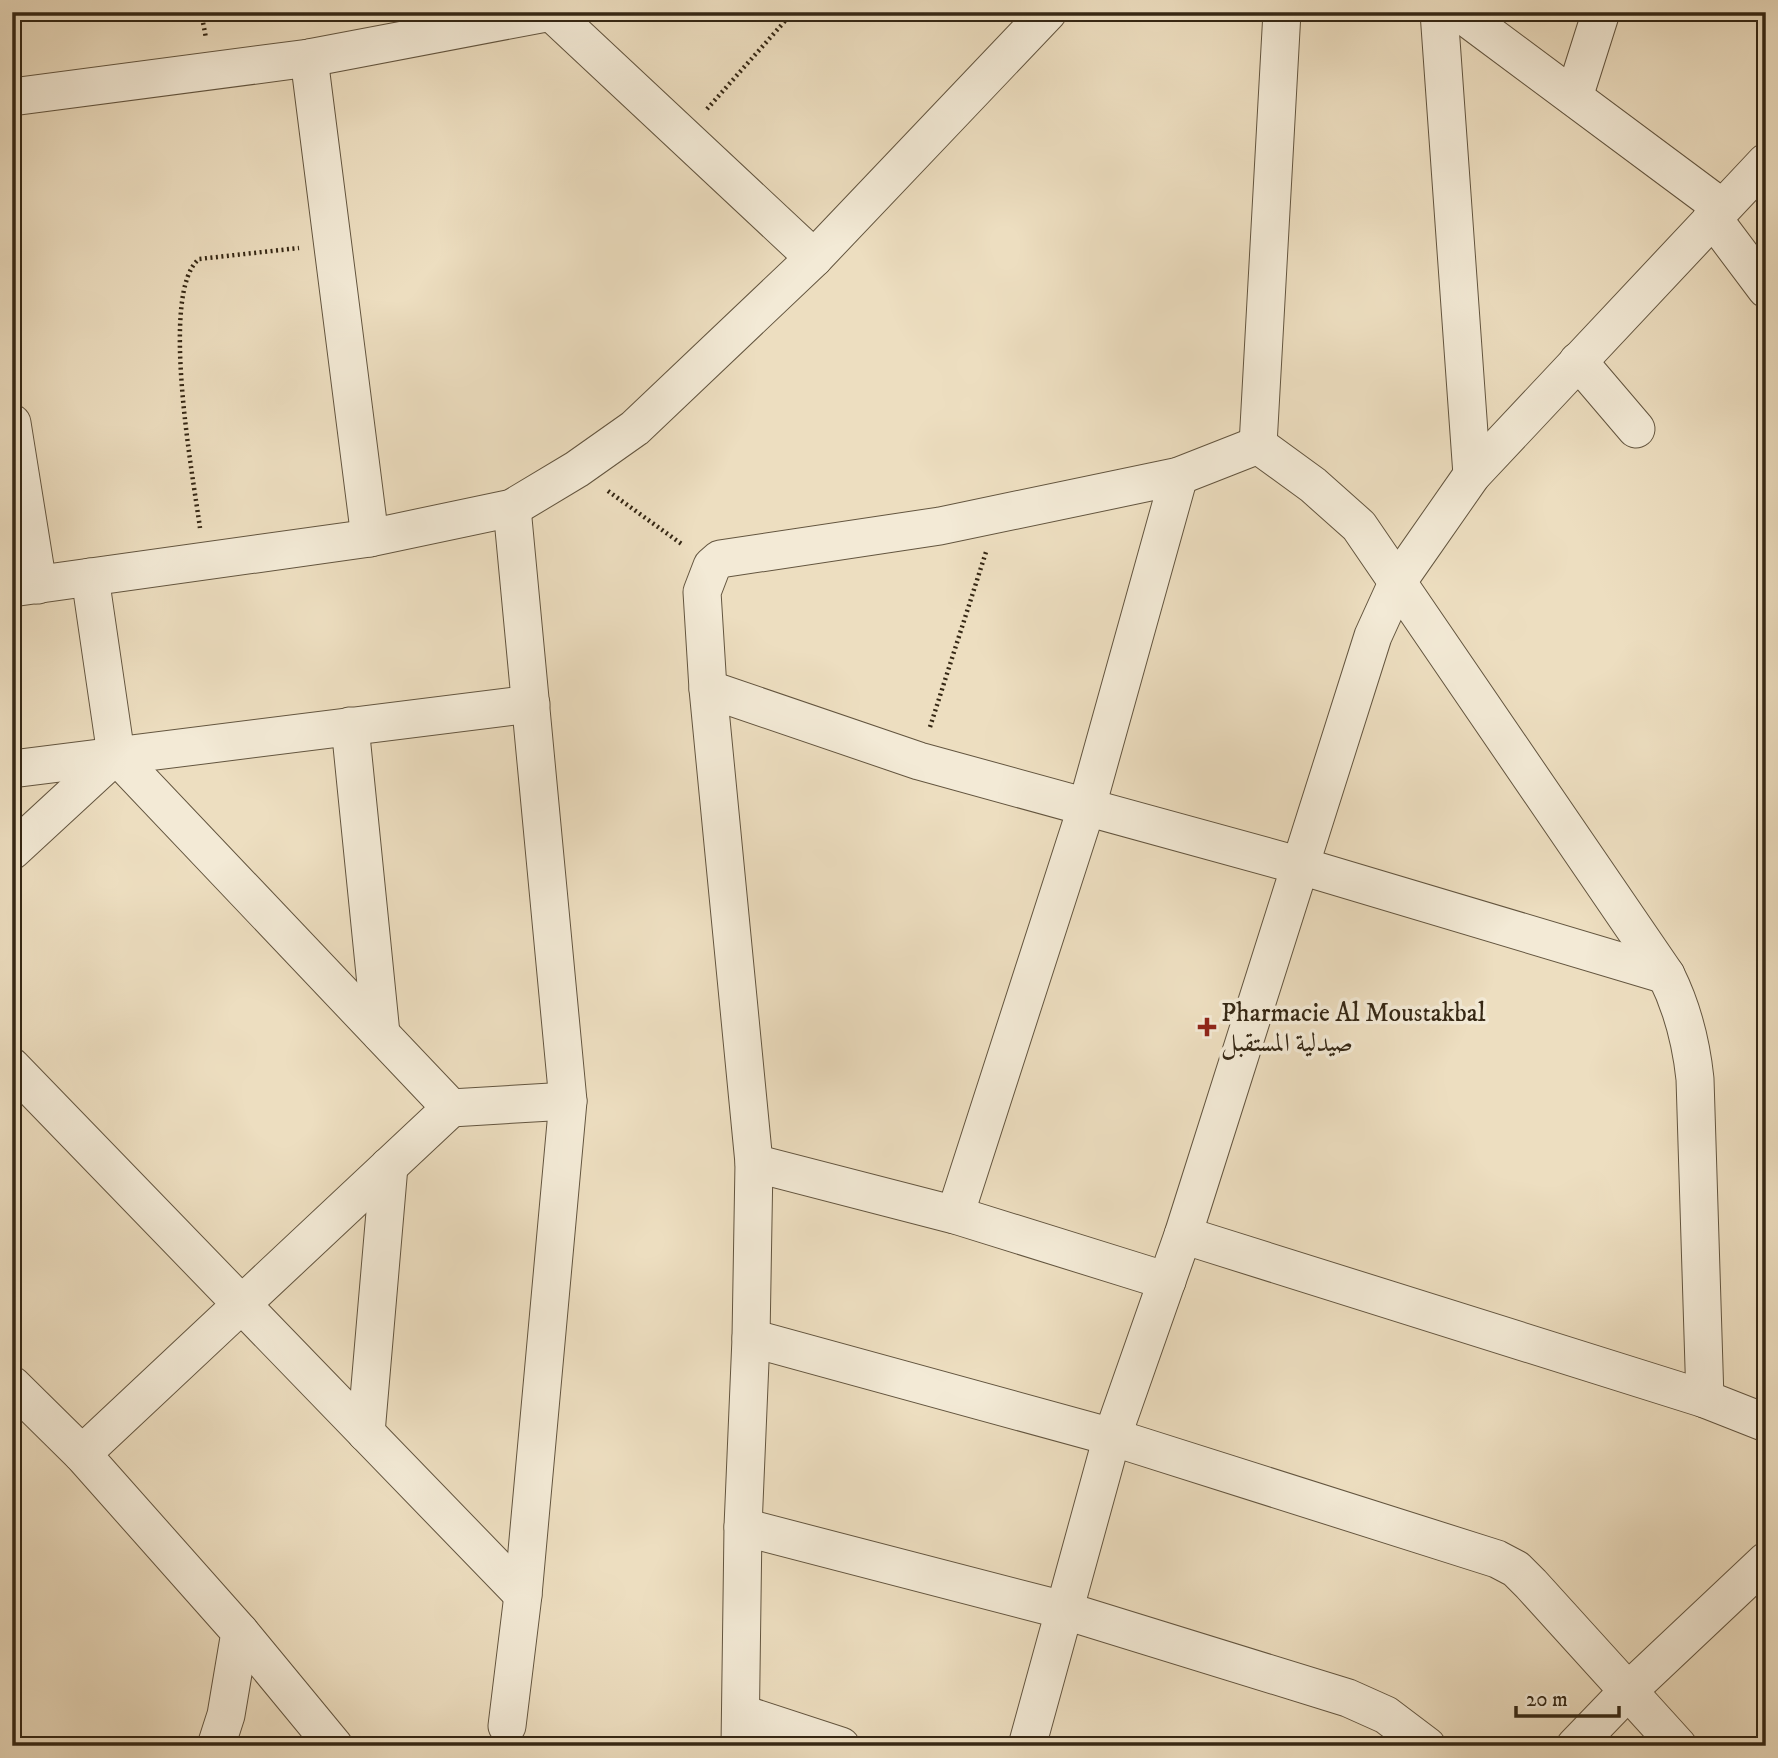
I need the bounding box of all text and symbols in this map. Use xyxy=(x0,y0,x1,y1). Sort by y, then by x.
place label: Pharmacie Al Moustakbal صيدلية المستقبل xyxy=(1221,997,1486,1060)
marker: Pharmacie Al Moustakbal صيدلية المستقبل xyxy=(1199,1019,1215,1035)
scale bar xyxy=(1516,1674,1619,1718)
text: 20 m xyxy=(1526,1687,1568,1713)

